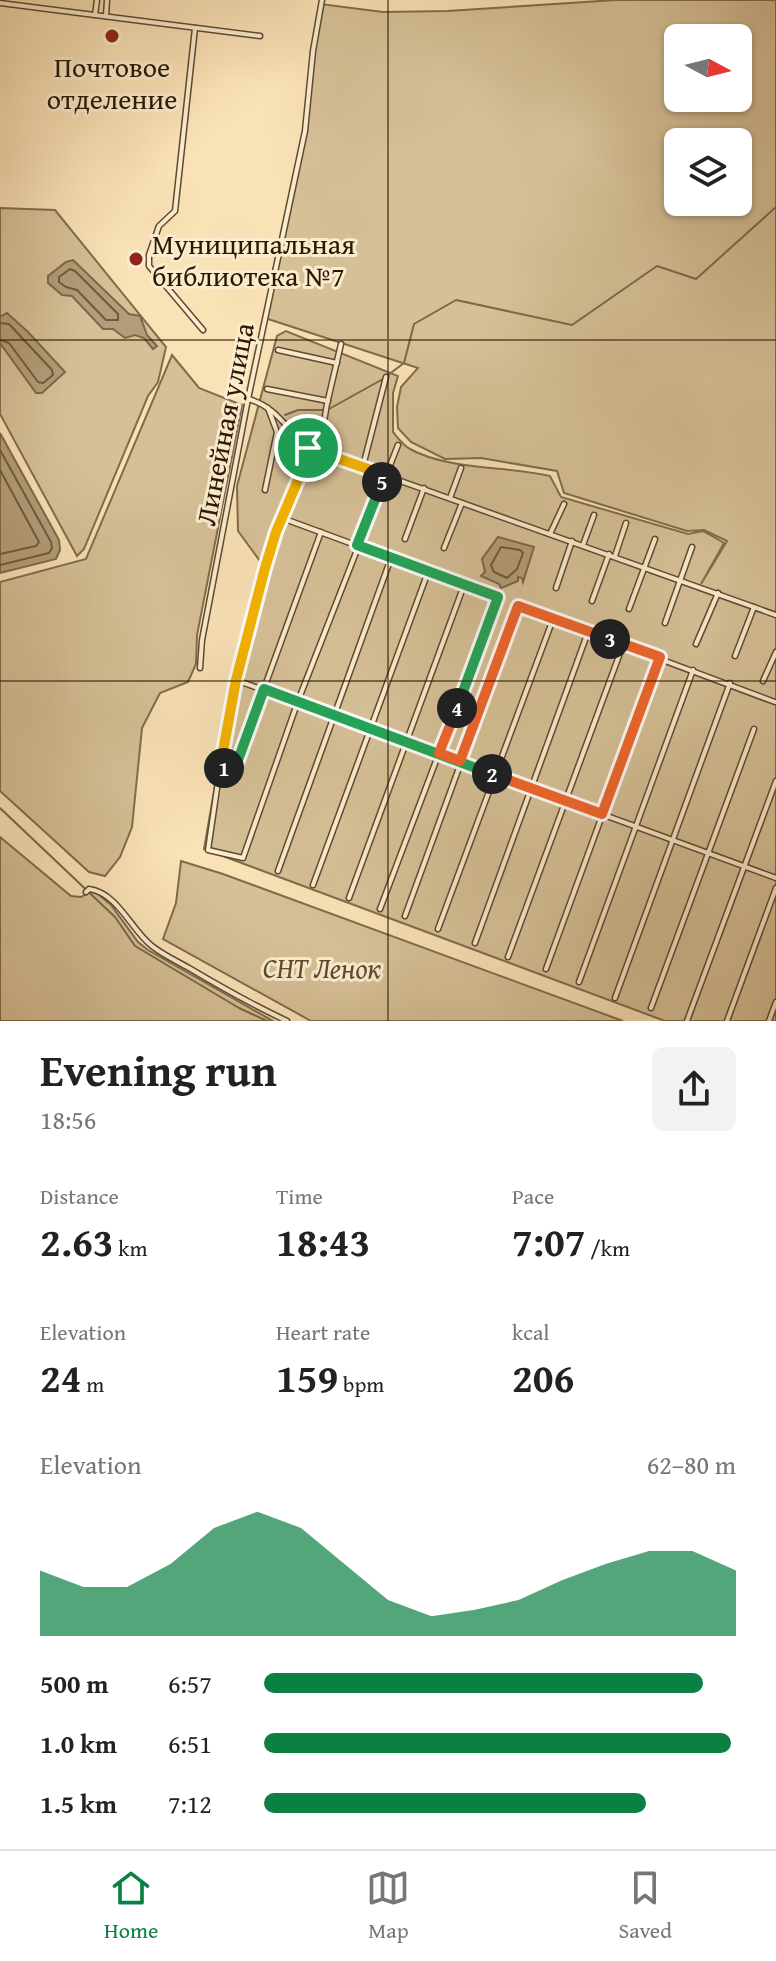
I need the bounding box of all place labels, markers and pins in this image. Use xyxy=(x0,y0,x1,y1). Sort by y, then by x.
marker: Почтовое отделение xyxy=(103,27,121,45)
place label: Почтовое отделение xyxy=(47,46,177,119)
place label: Муниципальная библиотека №7 xyxy=(152,223,355,296)
marker: Муниципальная библиотека №7 xyxy=(127,250,145,268)
pin xyxy=(274,414,342,482)
pin: 5 xyxy=(362,462,402,502)
pin: 3 xyxy=(590,619,630,659)
pin: 4 xyxy=(437,688,477,728)
pin: 1 xyxy=(204,748,244,788)
pin: 2 xyxy=(472,754,512,794)

